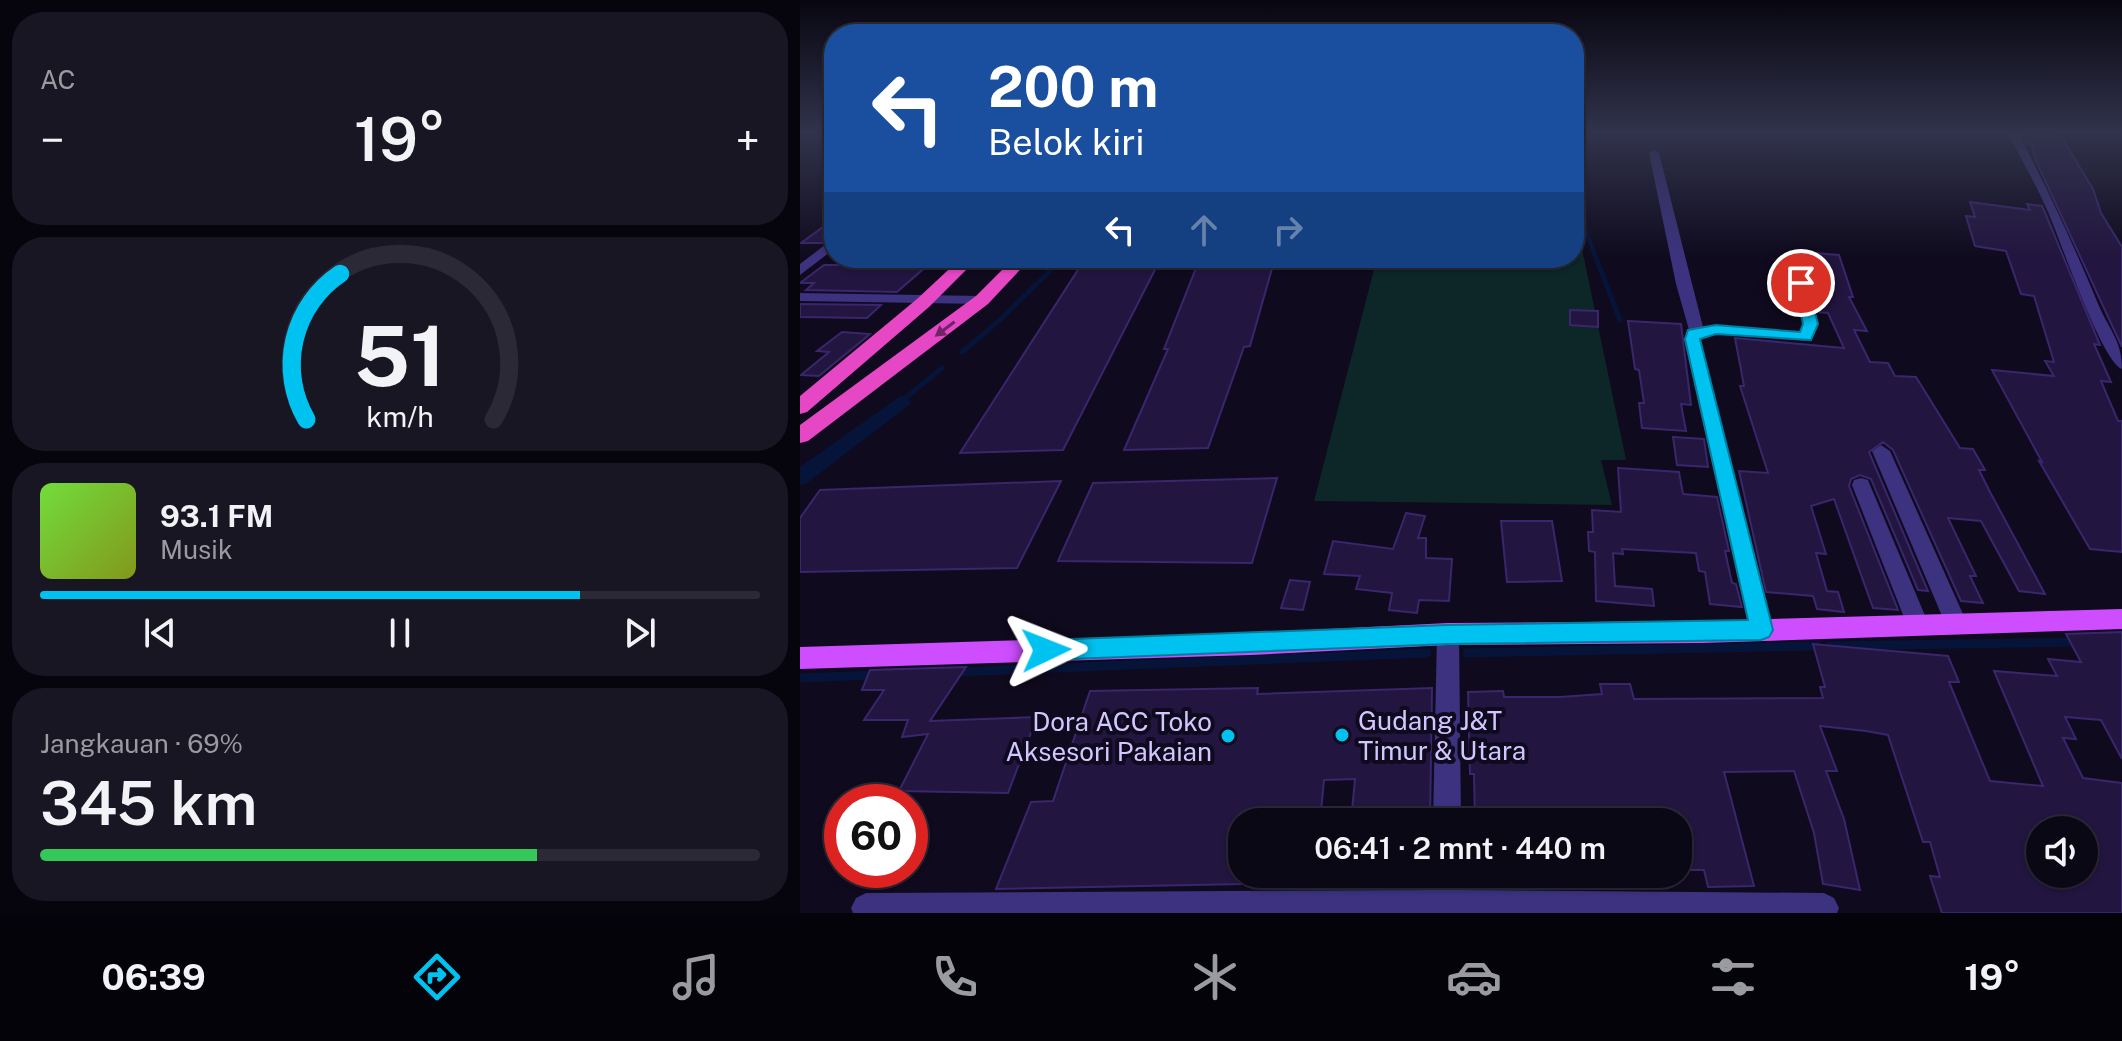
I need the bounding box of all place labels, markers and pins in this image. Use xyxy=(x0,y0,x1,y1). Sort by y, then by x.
pin xyxy=(1767,249,1835,317)
place label: Gudang J&T Timur & Utara xyxy=(1358,705,1526,766)
place label: Dora ACC Toko Aksesori Pakaian xyxy=(1006,706,1212,767)
marker: Gudang J&T Timur & Utara xyxy=(1333,726,1351,744)
marker: Dora ACC Toko Aksesori Pakaian xyxy=(1219,727,1237,745)

